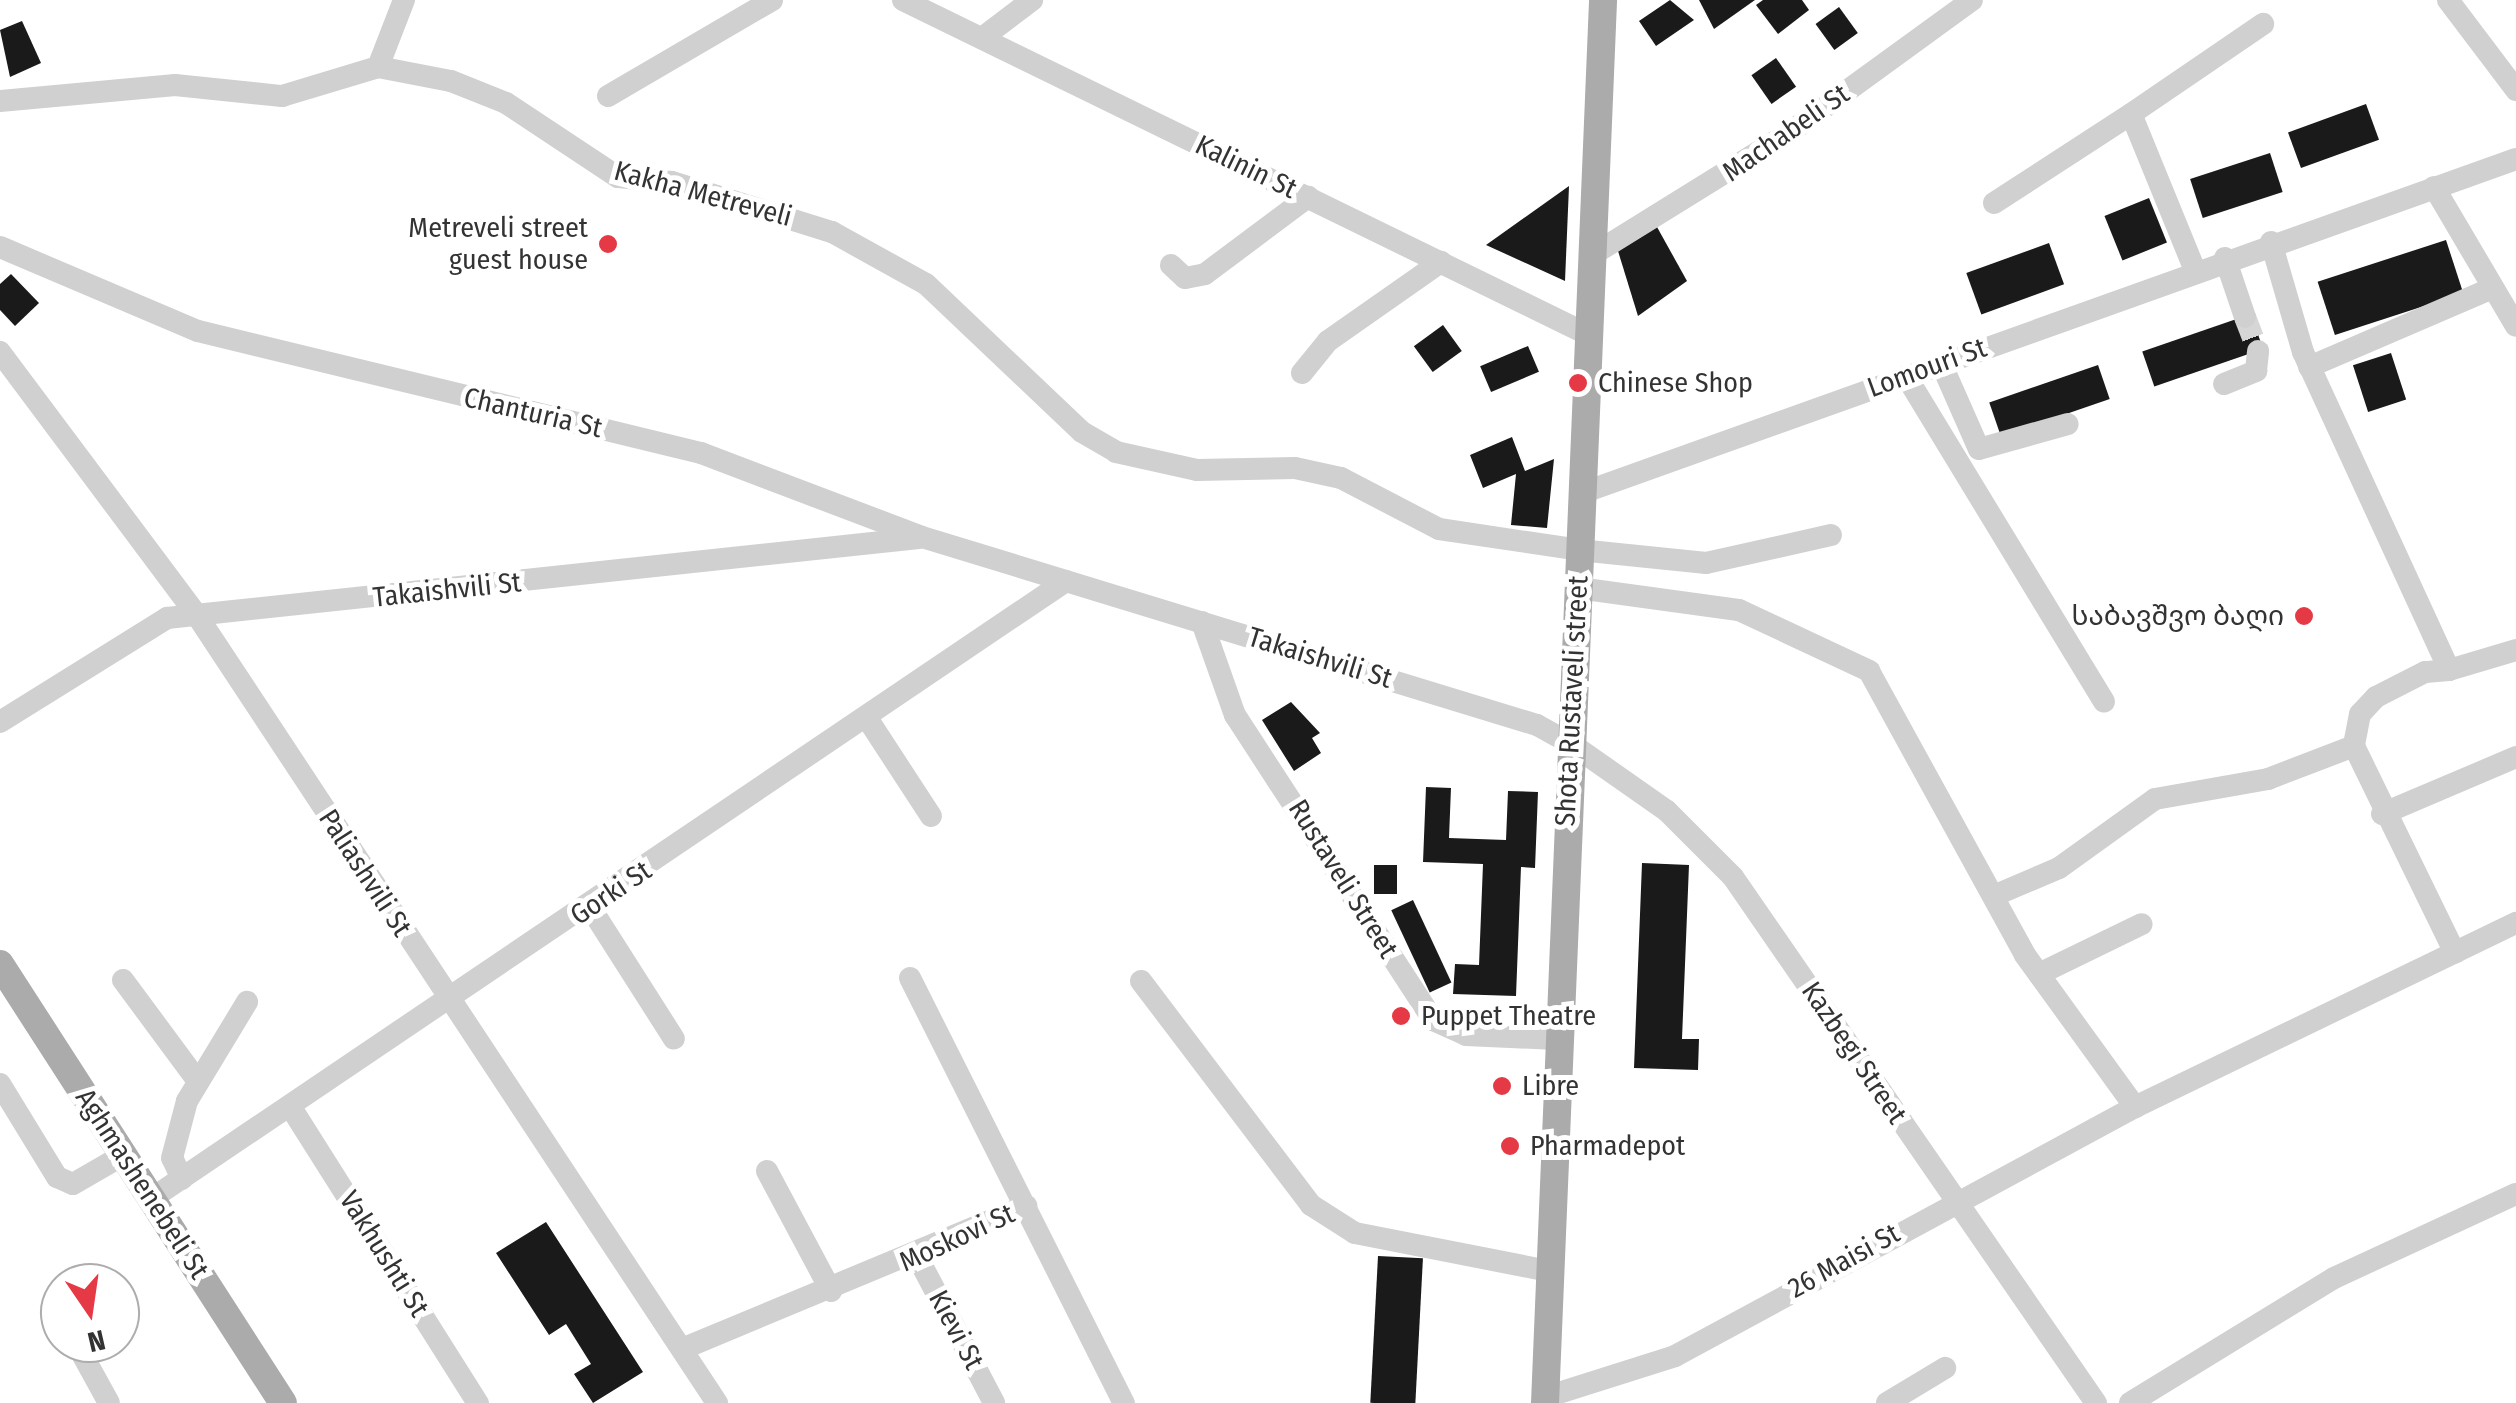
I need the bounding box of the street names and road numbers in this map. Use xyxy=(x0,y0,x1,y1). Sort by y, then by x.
street label: Machabeli St xyxy=(1716,77,1856,189)
street label: Kalinin St xyxy=(1190,128,1302,206)
street label: Kakha Metreveli xyxy=(610,154,796,234)
street label: Lomouri St xyxy=(1863,331,1991,405)
street label: Chanturia St xyxy=(460,381,606,445)
street label: Takaishvili St xyxy=(371,566,523,614)
street label: Shota Rustaveli street xyxy=(1549,575,1595,827)
street label: Takaishvili St xyxy=(1244,620,1396,696)
street label: Rustaveli Street xyxy=(1281,794,1405,964)
street label: Paliashvili St xyxy=(312,803,418,943)
street label: Gorki St xyxy=(564,854,658,932)
street label: Kazbegi Street xyxy=(1794,976,1914,1130)
street label: Aghmashenebeli St xyxy=(68,1083,216,1285)
street label: Vakhushti St xyxy=(332,1185,436,1323)
street label: Moskovi St xyxy=(894,1197,1020,1279)
street label: 26 Maisi St xyxy=(1782,1217,1906,1305)
street label: Kievi St xyxy=(921,1285,991,1375)

